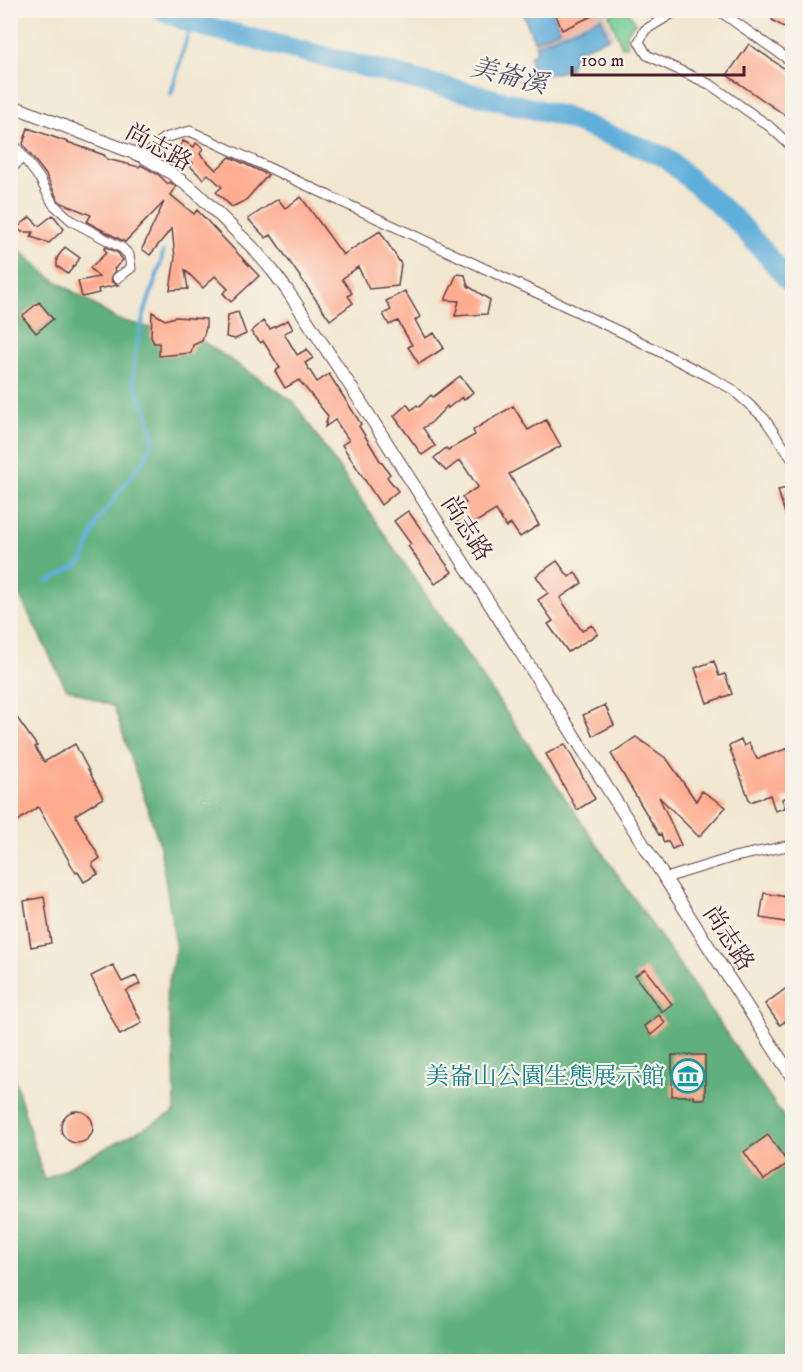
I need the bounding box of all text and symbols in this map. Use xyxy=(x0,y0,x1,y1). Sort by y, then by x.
scale bar xyxy=(572,39,744,77)
text: 100 m xyxy=(581,50,624,72)
water label: 美崙溪 xyxy=(467,51,553,103)
street label: 尚志路 xyxy=(120,117,197,178)
street label: 尚志路 xyxy=(434,490,498,567)
street label: 尚志路 xyxy=(696,900,760,977)
museum icon: 美崙山公園生態展示館 xyxy=(670,1058,706,1094)
place label: 美崙山公園生態展示館 xyxy=(425,1062,665,1092)

